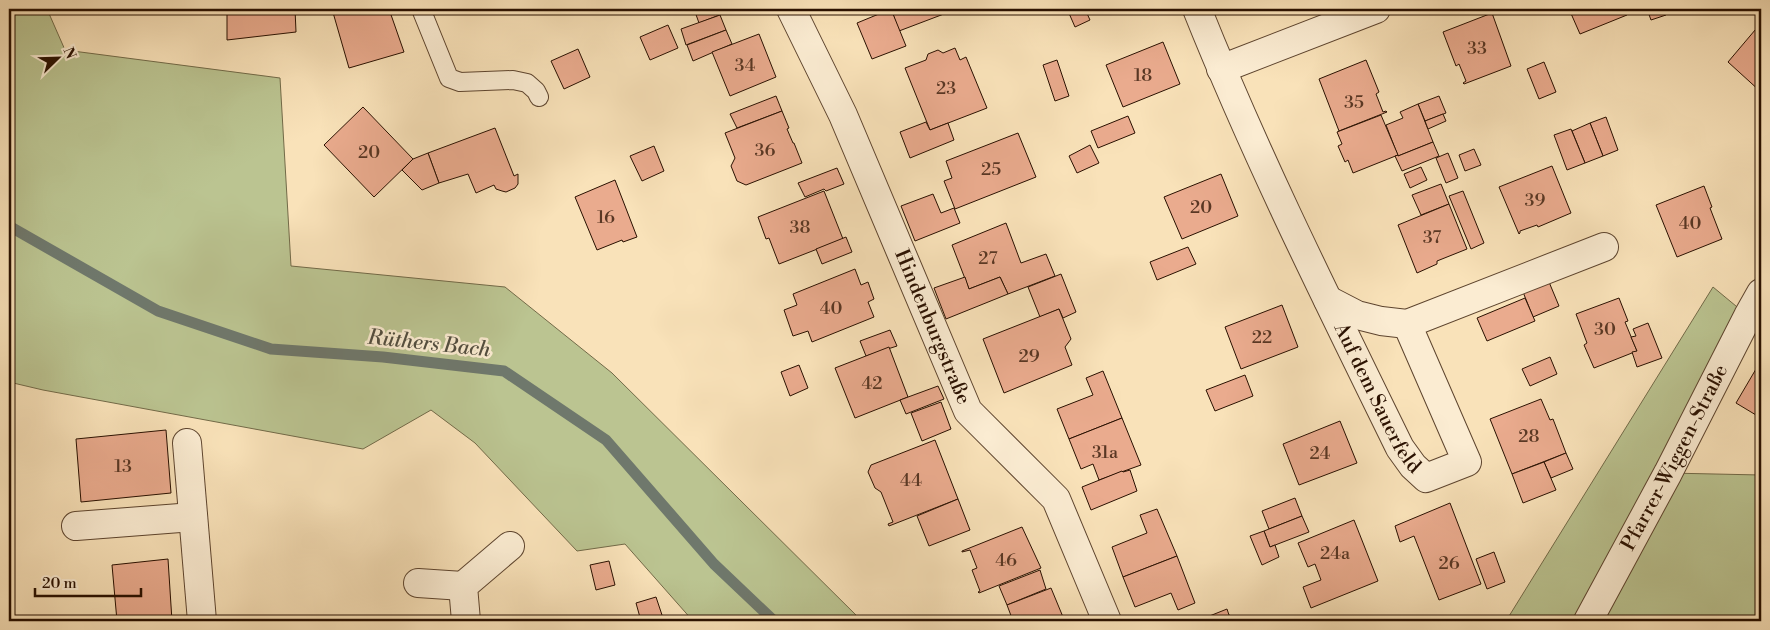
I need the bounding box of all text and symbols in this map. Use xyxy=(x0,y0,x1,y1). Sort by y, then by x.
north arrow xyxy=(32,32,82,82)
house number: 33 xyxy=(1467,37,1487,60)
text: N xyxy=(59,45,79,62)
house number: 34 xyxy=(735,54,756,77)
house number: 18 xyxy=(1134,64,1152,87)
house number: 23 xyxy=(936,77,956,100)
house number: 35 xyxy=(1344,91,1364,114)
house number: 36 xyxy=(755,139,776,162)
house number: 20 xyxy=(358,141,380,164)
house number: 25 xyxy=(981,158,1001,181)
house number: 39 xyxy=(1525,189,1546,212)
house number: 20 xyxy=(1190,196,1212,219)
house number: 16 xyxy=(597,206,615,229)
house number: 40 xyxy=(1679,212,1701,235)
house number: 38 xyxy=(790,216,810,239)
house number: 37 xyxy=(1423,226,1441,249)
street label: Hindenburgstraße xyxy=(889,246,976,408)
house number: 27 xyxy=(978,247,998,270)
house number: 40 xyxy=(820,297,842,320)
street label: Auf dem Sauerfeld xyxy=(1328,318,1426,480)
house number: 30 xyxy=(1594,318,1616,341)
water label: Rüthers Bach xyxy=(365,325,492,363)
house number: 22 xyxy=(1252,326,1272,349)
house number: 29 xyxy=(1018,345,1040,368)
street label: Pfarrer-Wiggen-Straße xyxy=(1616,360,1734,555)
house number: 42 xyxy=(862,372,882,395)
house number: 28 xyxy=(1518,425,1540,448)
house number: 31a xyxy=(1092,441,1119,464)
house number: 24 xyxy=(1309,442,1331,465)
house number: 13 xyxy=(114,455,132,478)
house number: 44 xyxy=(900,469,922,492)
house number: 24a xyxy=(1320,542,1351,565)
house number: 46 xyxy=(995,549,1017,572)
house number: 26 xyxy=(1438,552,1460,575)
scale bar xyxy=(35,565,141,597)
text: 20 m xyxy=(42,574,77,593)

